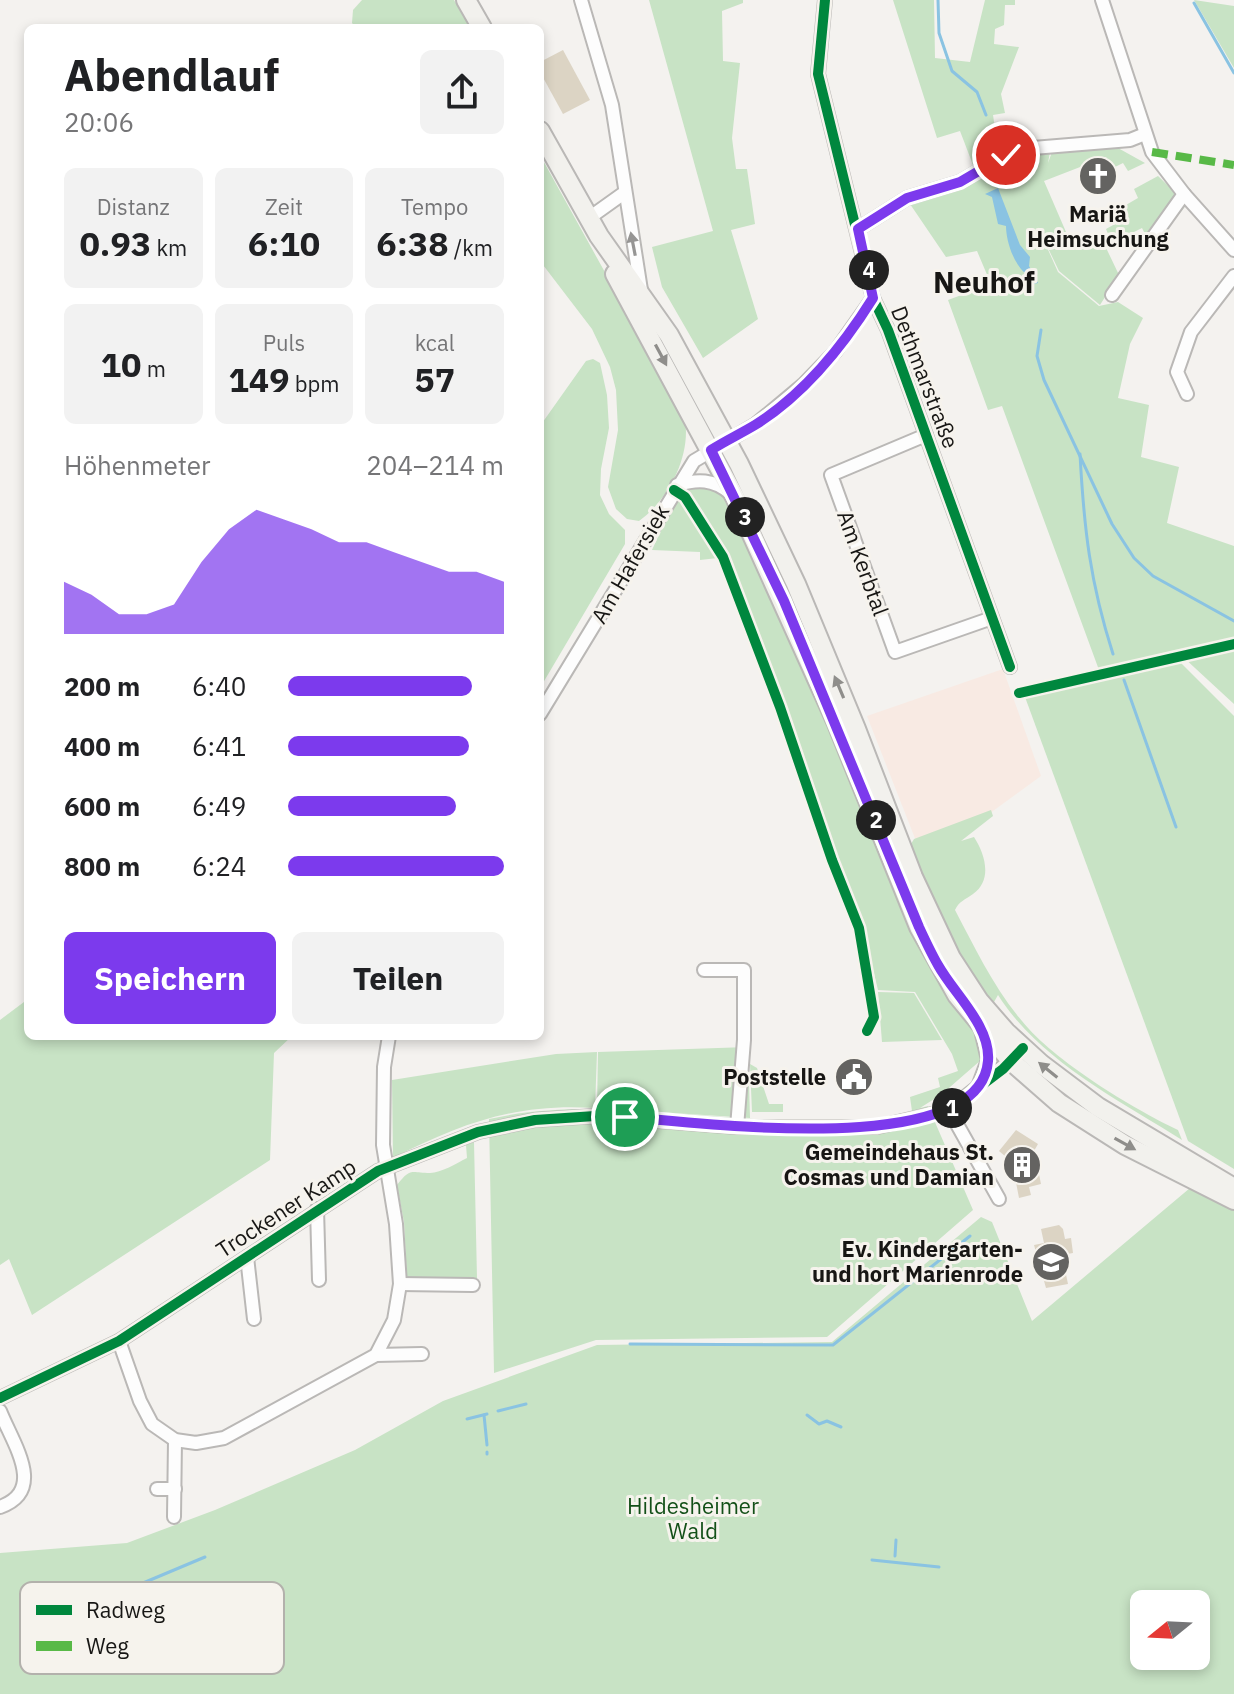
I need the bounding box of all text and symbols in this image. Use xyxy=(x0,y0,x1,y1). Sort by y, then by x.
text: Abendlauf xyxy=(64,46,279,103)
button: share xyxy=(420,50,504,134)
text: 20:06 xyxy=(64,105,134,139)
pin xyxy=(972,121,1040,189)
icon: check xyxy=(984,133,1028,177)
church icon: Mariä Heimsuchung xyxy=(1077,155,1119,197)
text: Distanz xyxy=(97,192,170,221)
text: Zeit xyxy=(265,192,303,221)
text: Tempo xyxy=(401,192,468,221)
place label: Mariä Heimsuchung xyxy=(1027,199,1170,253)
text: 0.93 xyxy=(79,221,151,265)
text: 6:10 xyxy=(248,221,320,265)
text: 6:38 xyxy=(376,221,449,265)
one-way arrow xyxy=(626,231,638,256)
text: km xyxy=(151,233,187,262)
text: /km xyxy=(449,233,493,262)
pin: 4 xyxy=(849,250,889,290)
text: 4 xyxy=(862,255,876,284)
district label: Neuhof xyxy=(933,262,1035,301)
street label: Dethmarstraße xyxy=(885,301,966,452)
text: Puls xyxy=(263,328,305,357)
text: kcal xyxy=(415,328,455,357)
text: 10 xyxy=(101,342,142,386)
one-way arrow xyxy=(654,343,667,366)
text: m xyxy=(142,354,166,383)
text: 149 xyxy=(228,357,290,401)
text: 57 xyxy=(414,357,455,401)
text: bpm xyxy=(290,369,340,398)
text: Höhenmeter xyxy=(64,448,211,482)
text: 204–214 m xyxy=(366,448,504,482)
pin: 3 xyxy=(725,497,765,537)
street label: Am Hafersiek xyxy=(584,499,676,629)
text: 3 xyxy=(738,502,752,531)
street label: Am Kerbtal xyxy=(831,506,896,620)
text: 200 m xyxy=(64,669,140,703)
text: 6:40 xyxy=(192,669,246,703)
one-way arrow xyxy=(832,675,845,699)
text: 400 m xyxy=(64,729,140,763)
text: 6:41 xyxy=(192,729,246,763)
text: 600 m xyxy=(64,789,140,823)
text: 6:49 xyxy=(192,789,246,823)
pin: 2 xyxy=(856,800,896,840)
text: 2 xyxy=(869,805,883,834)
text: 800 m xyxy=(64,849,140,883)
text: 6:24 xyxy=(192,849,246,883)
button: Speichern xyxy=(64,932,276,1024)
button: Teilen xyxy=(292,932,504,1024)
public building icon: Poststelle xyxy=(833,1056,875,1098)
place label: Poststelle xyxy=(723,1062,826,1091)
one-way arrow xyxy=(1039,1062,1059,1079)
pin xyxy=(591,1083,659,1151)
pin: 1 xyxy=(932,1088,972,1128)
text: 1 xyxy=(945,1093,959,1122)
icon: arrive xyxy=(603,1095,647,1139)
place label: Gemeindehaus St. Cosmas und Damian xyxy=(783,1137,994,1191)
one-way arrow xyxy=(1114,1137,1136,1151)
building icon: Gemeindehaus St. Cosmas und Damian xyxy=(1001,1144,1043,1186)
street label: Trockener Kamp xyxy=(210,1151,361,1264)
place label: Ev. Kindergarten- und hort Marienrode xyxy=(812,1234,1023,1288)
school or university icon: Ev. Kindergarten- und hort Marienrode xyxy=(1030,1241,1072,1283)
park label: Hildesheimer Wald xyxy=(627,1491,759,1545)
legend xyxy=(20,1582,284,1674)
north arrow xyxy=(1130,1590,1210,1670)
map controls xyxy=(1130,1590,1210,1670)
text: Radweg xyxy=(86,1595,165,1624)
text: Weg xyxy=(86,1631,129,1660)

